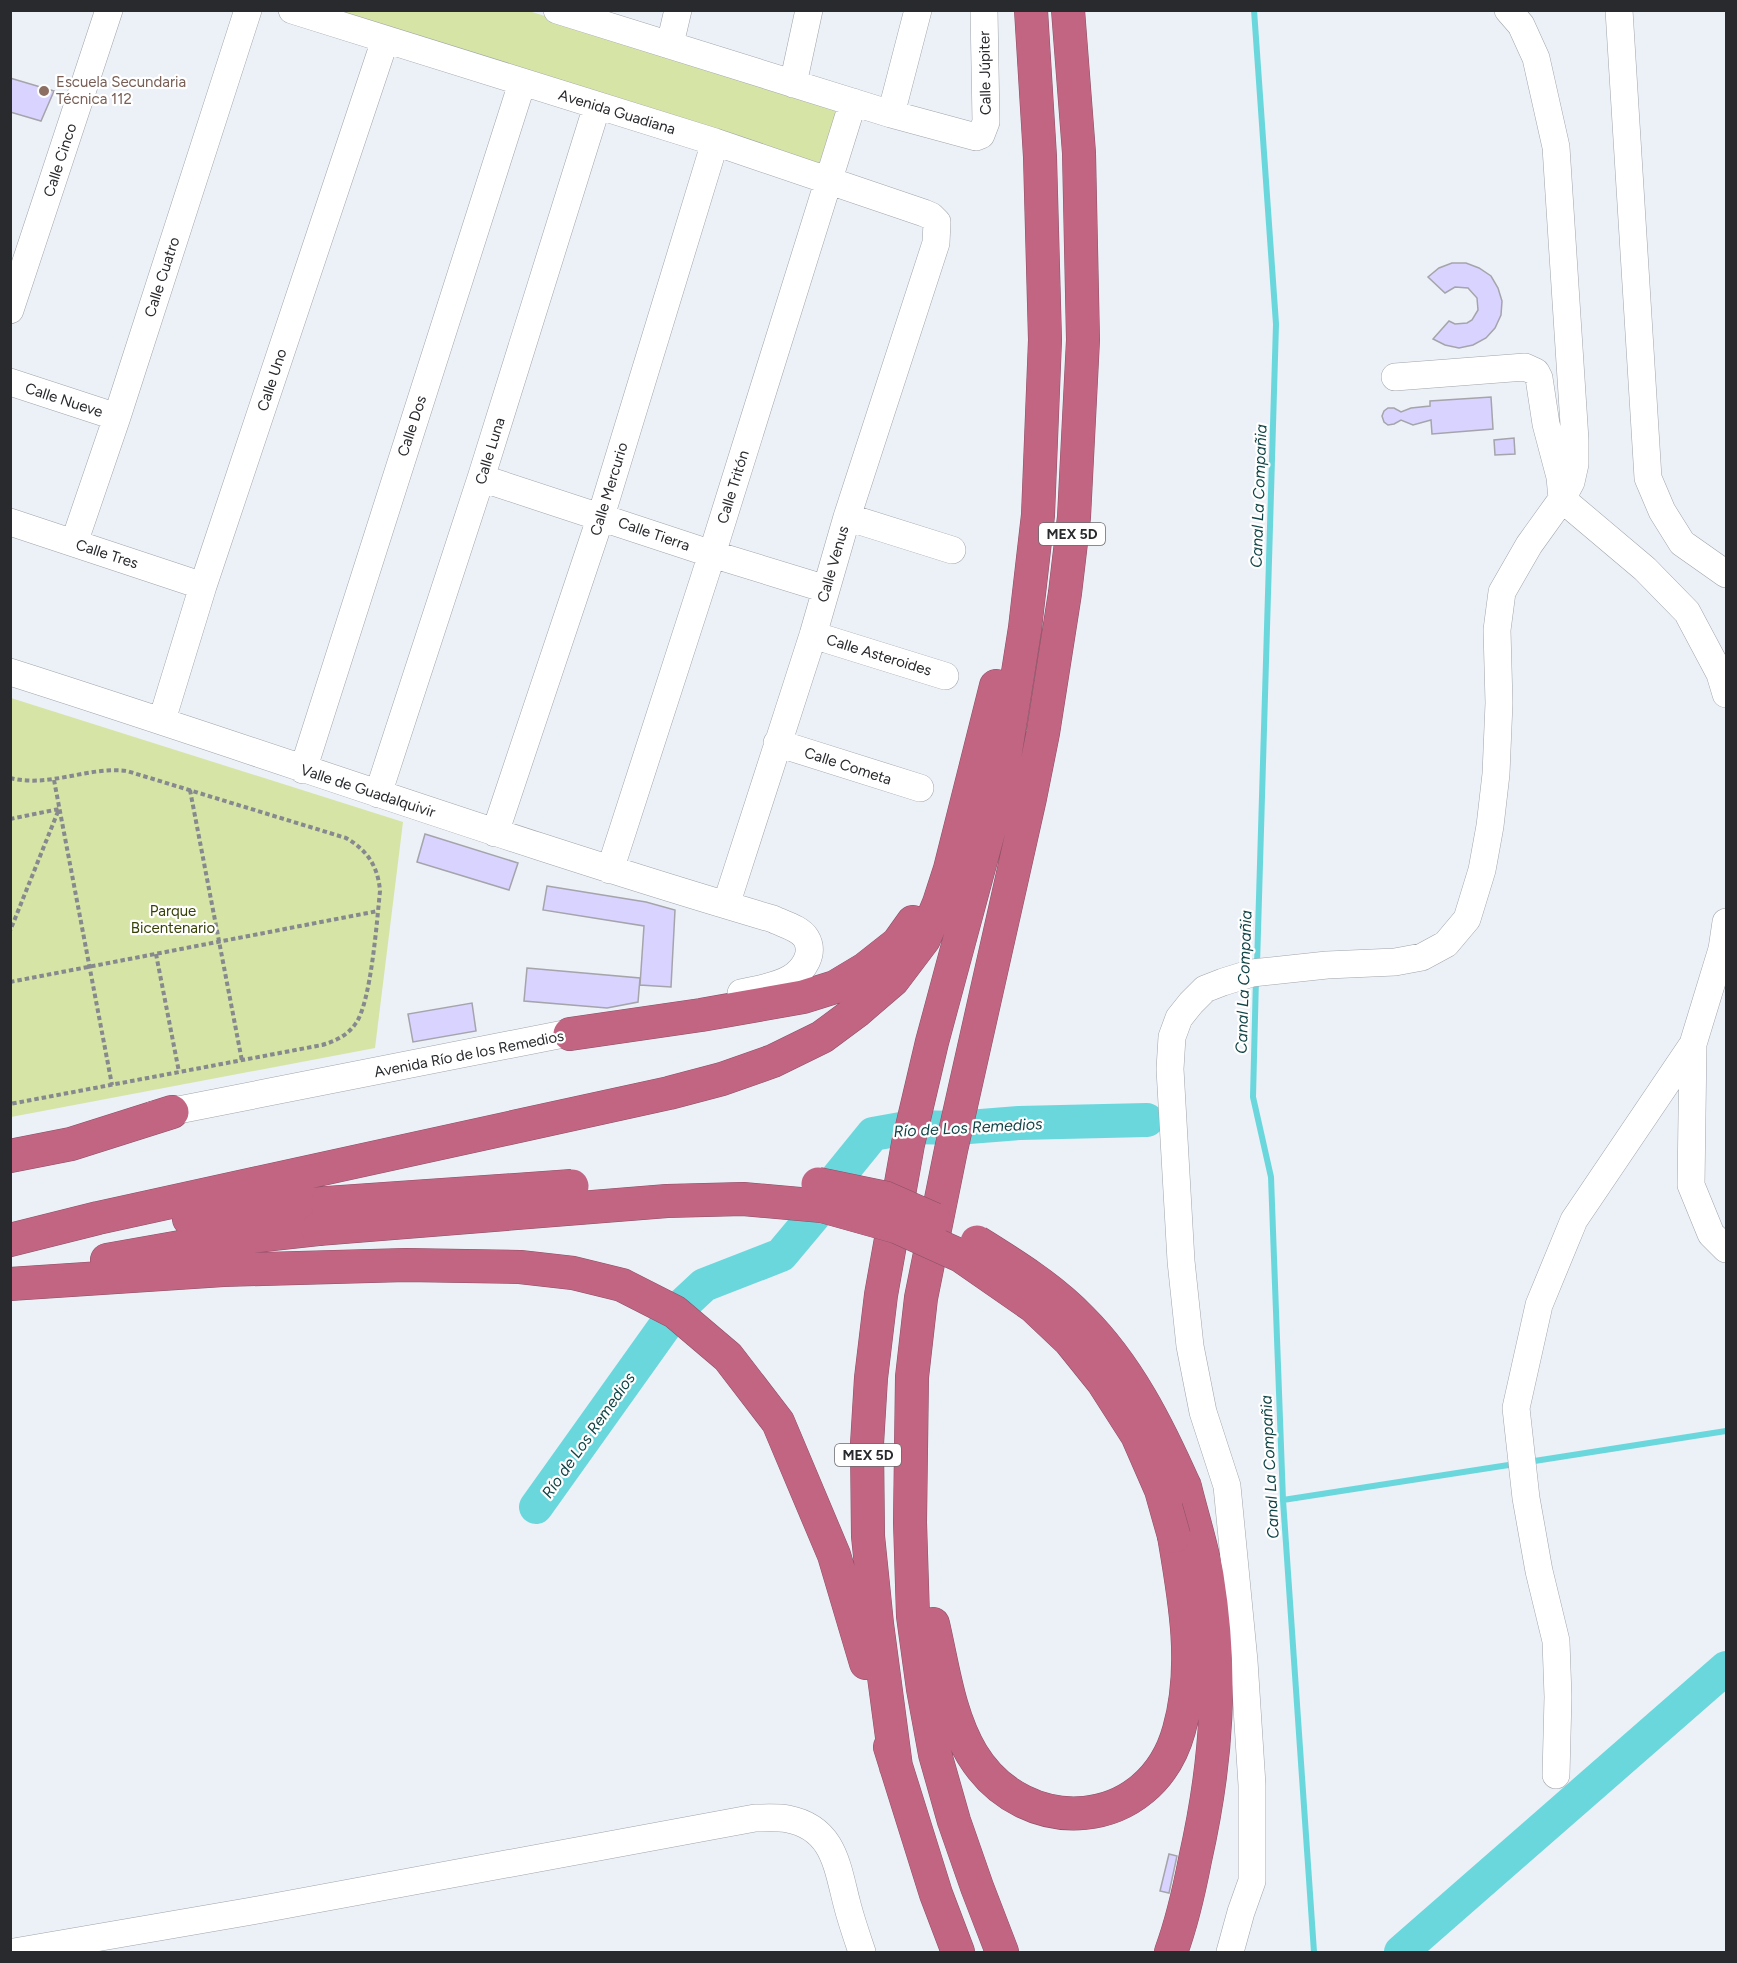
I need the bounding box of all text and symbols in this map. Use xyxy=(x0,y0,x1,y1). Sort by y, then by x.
street label: Calle Júpiter xyxy=(975,31,995,115)
place label: Escuela Secundaria Técnica 112 xyxy=(56,73,186,108)
marker: Escuela Secundaria Técnica 112 xyxy=(37,84,51,98)
street label: Avenida Guadiana xyxy=(556,86,678,138)
street label: Calle Cinco xyxy=(40,121,80,199)
street label: Calle Cuatro xyxy=(141,234,184,319)
street label: Calle Uno xyxy=(253,346,291,414)
street label: Calle Nueve xyxy=(23,379,105,421)
street label: Calle Dos xyxy=(394,393,430,459)
street label: Calle Luna xyxy=(471,415,509,487)
water label: Canal La Compañia xyxy=(1246,424,1271,568)
street label: Calle Mercurio xyxy=(586,440,632,538)
street label: Calle Tritón xyxy=(713,448,753,526)
street label: Calle Tierra xyxy=(616,513,692,555)
road number: MEX 5D xyxy=(1039,523,1105,545)
street label: Calle Venus xyxy=(814,524,852,604)
street label: Calle Tres xyxy=(73,535,141,573)
street label: Calle Asteroides xyxy=(824,630,934,680)
street label: Calle Cometa xyxy=(802,743,894,789)
street label: Valle de Guadalquivir xyxy=(298,761,438,821)
park label: Parque Bicentenario xyxy=(131,902,216,937)
water label: Canal La Compañia xyxy=(1231,910,1256,1054)
street label: Avenida Río de los Remedios xyxy=(373,1027,565,1081)
water label: Río de Los Remedios xyxy=(893,1114,1044,1141)
water label: Río de Los Remedios xyxy=(538,1368,639,1502)
water label: Canal La Compañia xyxy=(1256,1395,1283,1539)
road number: MEX 5D xyxy=(835,1444,901,1466)

